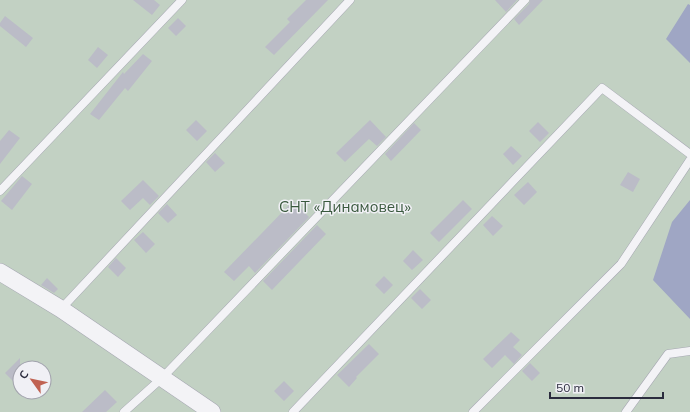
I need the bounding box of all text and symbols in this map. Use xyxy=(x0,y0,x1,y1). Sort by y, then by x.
park label: СНТ «Динамовец» xyxy=(279,197,411,216)
north arrow xyxy=(12,360,52,400)
text: С xyxy=(16,367,32,382)
scale bar xyxy=(550,374,663,400)
text: 50 m xyxy=(556,380,584,395)

